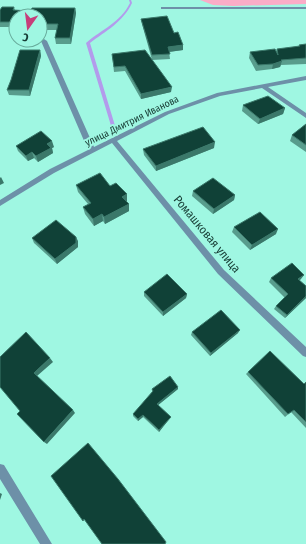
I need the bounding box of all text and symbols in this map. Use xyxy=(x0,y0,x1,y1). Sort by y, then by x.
north arrow xyxy=(8,8,48,48)
text: С xyxy=(21,30,30,44)
street label: улица Дмитрия Иванова xyxy=(83,93,181,149)
street label: Ромашковая улица xyxy=(171,193,243,276)

